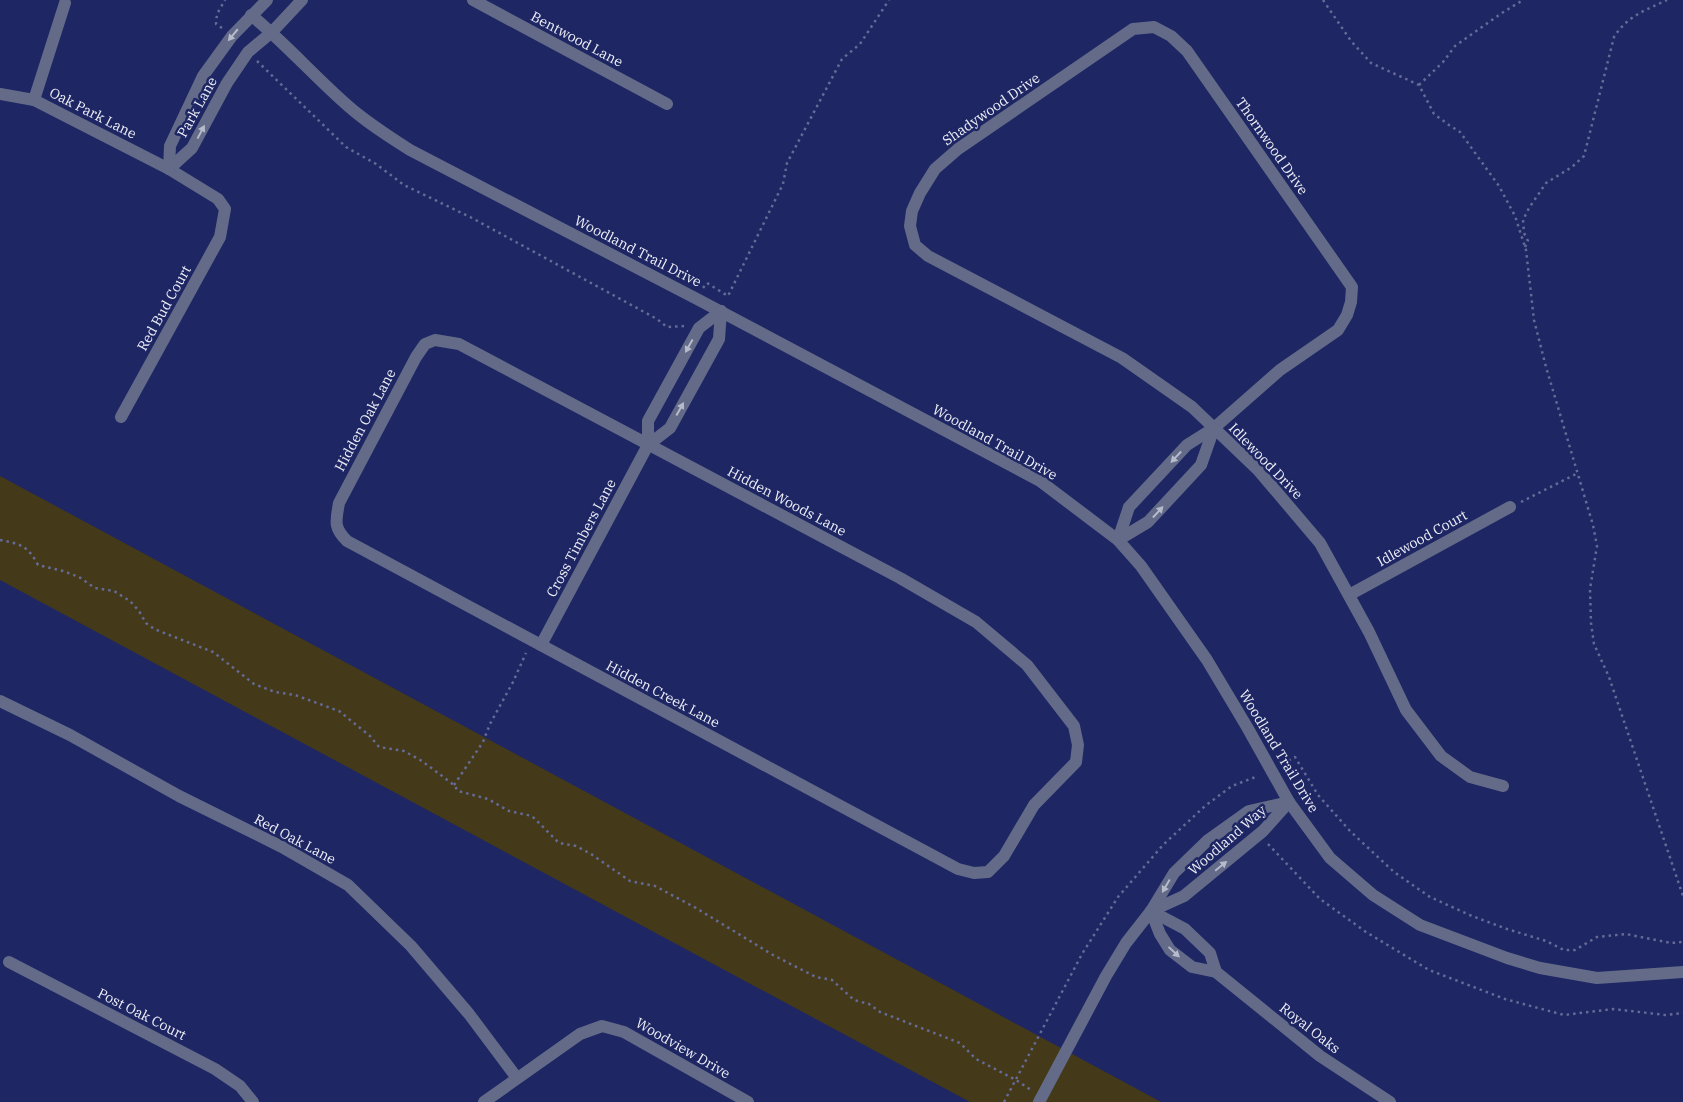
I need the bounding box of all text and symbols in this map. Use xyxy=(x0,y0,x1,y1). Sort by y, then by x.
street label: Bentwood Lane xyxy=(528,7,626,71)
one-way arrow xyxy=(228,29,239,41)
street label: Shadywood Drive xyxy=(939,69,1043,149)
street label: Park Lane xyxy=(173,74,221,140)
street label: Oak Park Lane xyxy=(46,83,140,143)
street label: Thornwood Drive xyxy=(1232,94,1312,198)
one-way arrow xyxy=(196,125,205,139)
street label: Woodland Trail Drive xyxy=(572,211,704,291)
street label: Red Bud Court xyxy=(133,262,195,354)
one-way arrow xyxy=(685,339,693,354)
street label: Hidden Oak Lane xyxy=(330,366,400,474)
street label: Woodland Trail Drive xyxy=(929,400,1061,484)
one-way arrow xyxy=(676,402,684,417)
street label: Idlewood Drive xyxy=(1225,419,1307,503)
one-way arrow xyxy=(1170,451,1182,463)
street label: Hidden Woods Lane xyxy=(724,462,850,540)
street label: Cross Timbers Lane xyxy=(542,476,620,600)
street label: Idlewood Court xyxy=(1374,506,1470,570)
one-way arrow xyxy=(1152,507,1164,519)
street label: Hidden Creek Lane xyxy=(603,656,723,732)
street label: Woodland Trail Drive xyxy=(1235,686,1323,816)
street label: Woodland Way xyxy=(1184,801,1270,879)
street label: Red Oak Lane xyxy=(251,810,339,868)
one-way arrow xyxy=(1214,860,1227,871)
one-way arrow xyxy=(1162,879,1171,892)
one-way arrow xyxy=(1168,946,1180,958)
street label: Post Oak Court xyxy=(95,984,189,1044)
street label: Royal Oaks xyxy=(1276,999,1344,1057)
street label: Woodview Drive xyxy=(632,1014,734,1082)

